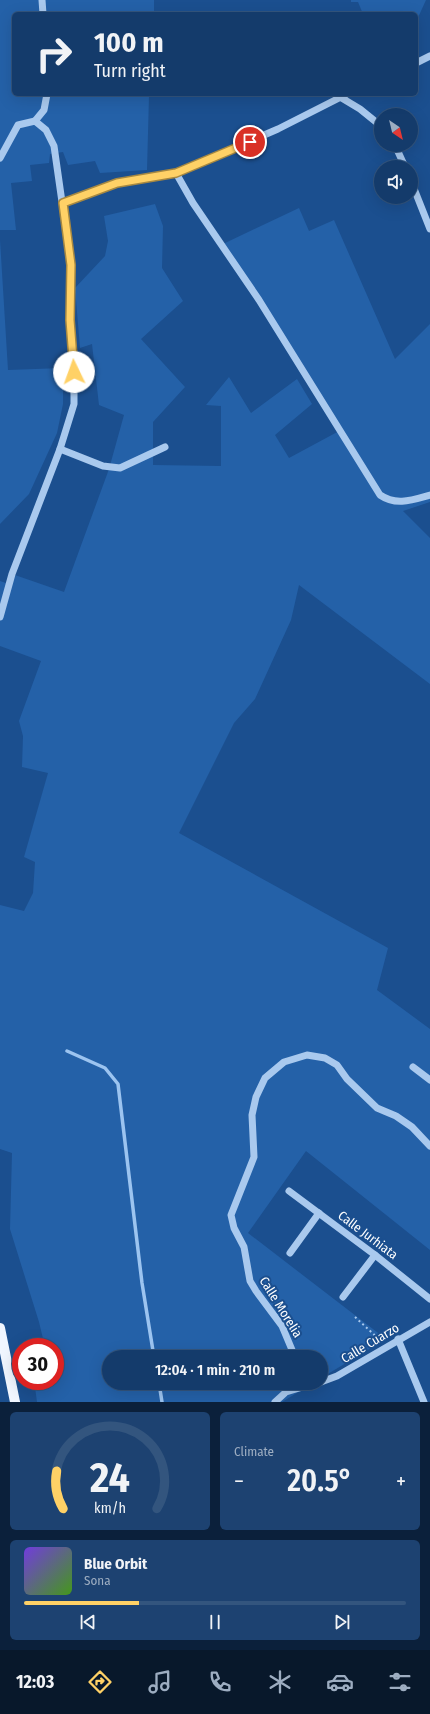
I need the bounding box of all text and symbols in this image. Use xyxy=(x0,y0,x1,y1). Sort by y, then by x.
text: 100 m xyxy=(94,26,164,59)
icon: right xyxy=(28,28,80,80)
text: Turn right xyxy=(94,60,166,82)
north arrow xyxy=(374,108,418,152)
map controls xyxy=(374,108,418,204)
pin xyxy=(233,125,267,159)
icon: arrive xyxy=(239,131,261,153)
button: sound xyxy=(374,160,418,204)
position arrow xyxy=(53,351,95,393)
street label: Calle Jurhiata xyxy=(335,1208,401,1262)
street label: Calle Morelia xyxy=(256,1274,306,1340)
street label: Calle Cuarzo xyxy=(338,1320,402,1366)
speed limit sign: 30 xyxy=(12,1338,64,1390)
text: 12:04 · 1 min · 210 m xyxy=(155,1361,275,1379)
text: Climate xyxy=(234,1444,274,1459)
text: 24 xyxy=(89,1453,130,1503)
text: 20.5° xyxy=(287,1463,353,1499)
text: − xyxy=(234,1468,244,1495)
text: + xyxy=(396,1468,406,1495)
text: km/h xyxy=(94,1500,126,1517)
text: Blue Orbit xyxy=(84,1555,147,1573)
text: Sona xyxy=(84,1573,111,1588)
icon: previous xyxy=(77,1611,99,1633)
icon: pause xyxy=(204,1611,226,1633)
icon: next xyxy=(331,1611,353,1633)
icon: directions xyxy=(86,1668,114,1696)
icon: music xyxy=(146,1668,174,1696)
icon: phone xyxy=(206,1668,234,1696)
icon: climate xyxy=(266,1668,294,1696)
icon: car xyxy=(326,1668,354,1696)
icon: filters xyxy=(386,1668,414,1696)
text: 12:03 xyxy=(16,1671,54,1693)

